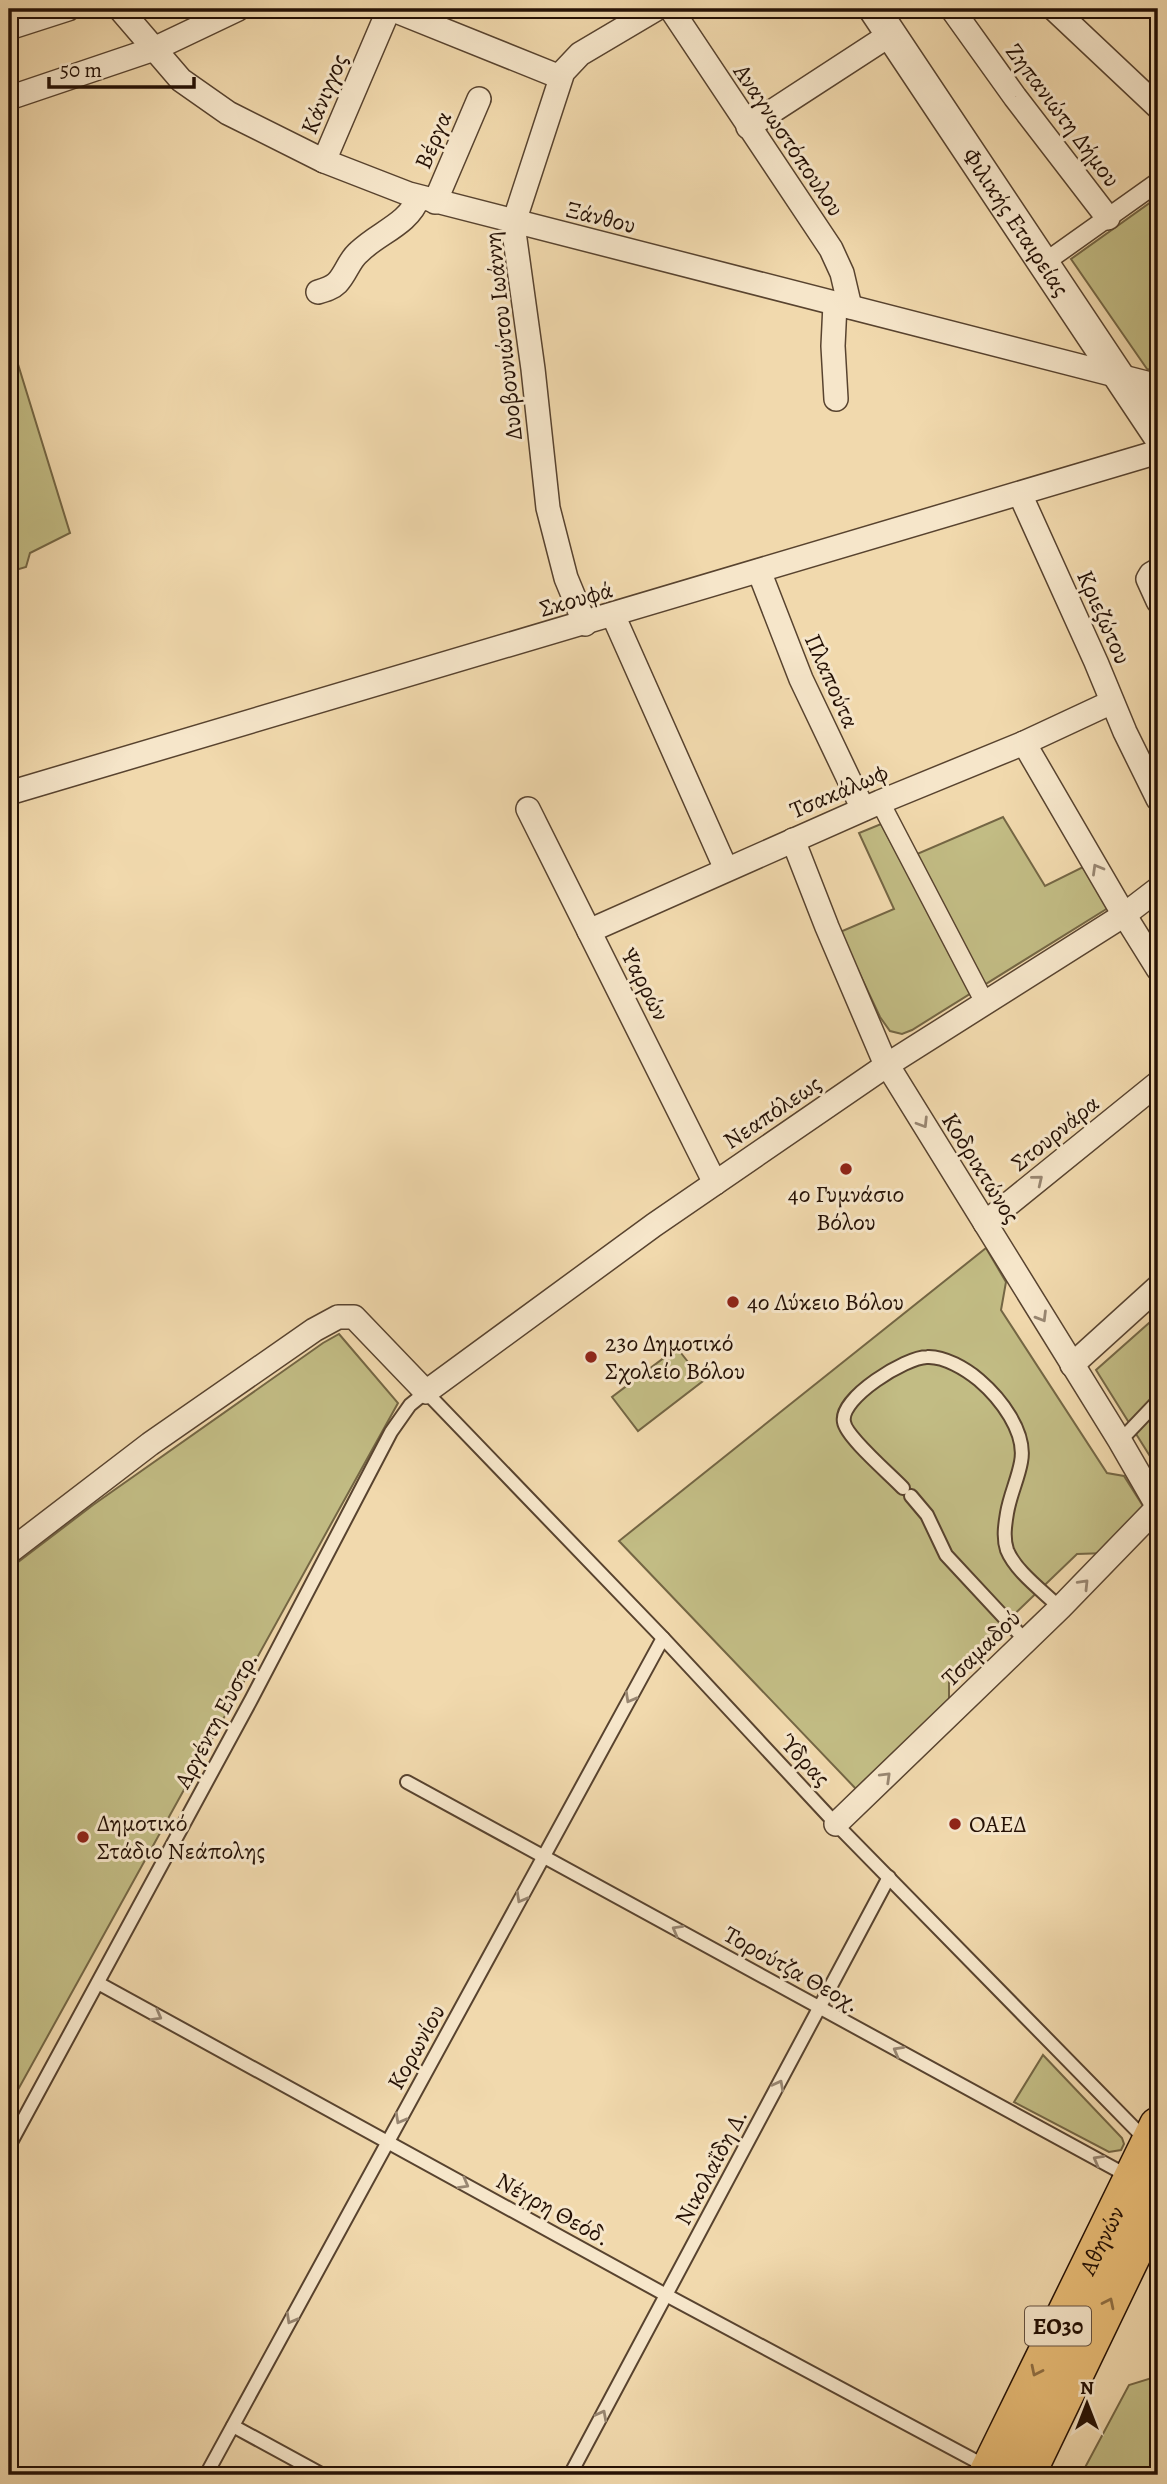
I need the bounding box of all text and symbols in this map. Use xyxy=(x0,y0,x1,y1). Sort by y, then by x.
street label: Ζηπανιώτη Δήμου xyxy=(998,36,1128,194)
scale bar xyxy=(49,46,194,90)
street label: Κάνιγγος xyxy=(293,49,355,139)
text: 50 m xyxy=(60,56,102,84)
street label: Αναγνωστόπουλου xyxy=(726,57,852,222)
street label: Βέργα xyxy=(407,106,459,174)
street label: Φιλικής Εταιρείας xyxy=(955,141,1077,303)
street label: Ξάνθου xyxy=(563,193,639,241)
street label: Δυοβουνιώτου Ιωάννη xyxy=(476,230,530,442)
street label: Κριεζώτου xyxy=(1069,565,1139,669)
street label: Σκουφά xyxy=(536,573,617,625)
street label: Πλαπούτα xyxy=(797,629,867,733)
street label: Τσακάλωφ xyxy=(785,756,893,826)
one-way arrow xyxy=(1092,864,1105,876)
street label: Ψαρρών xyxy=(613,942,677,1026)
street label: Νεαπόλεως xyxy=(717,1068,827,1156)
street label: Στουρνάρα xyxy=(1004,1087,1106,1179)
street label: Κοδρικτώνος xyxy=(934,1107,1028,1229)
one-way arrow xyxy=(914,1115,927,1128)
marker: 4ο Γυμνάσιο Βόλου xyxy=(838,1161,854,1177)
one-way arrow xyxy=(1029,1176,1042,1188)
place label: 4ο Γυμνάσιο Βόλου xyxy=(788,1178,904,1238)
place label: 4ο Λύκειο Βόλου xyxy=(747,1286,904,1318)
marker: 4ο Λύκειο Βόλου xyxy=(725,1294,741,1310)
one-way arrow xyxy=(1034,1309,1047,1322)
place label: 23ο Δημοτικό Σχολείο Βόλου xyxy=(605,1327,745,1387)
marker: 23ο Δημοτικό Σχολείο Βόλου xyxy=(583,1349,599,1365)
one-way arrow xyxy=(1075,1579,1088,1592)
street label: Τσαμαδού xyxy=(935,1602,1027,1694)
street label: Αργέντη Ευστρ. xyxy=(166,1646,265,1795)
one-way arrow xyxy=(625,1691,639,1704)
street label: Ύδρας xyxy=(772,1727,838,1793)
one-way arrow xyxy=(878,1772,891,1785)
place label: Δημοτικό Στάδιο Νεάπολης xyxy=(97,1807,265,1867)
place label: ΟΑΕΔ xyxy=(969,1808,1027,1840)
marker: ΟΑΕΔ xyxy=(947,1816,963,1832)
marker: Δημοτικό Στάδιο Νεάπολης xyxy=(75,1829,91,1845)
one-way arrow xyxy=(516,1891,529,1903)
street label: Τορούτζα Θεοχ. xyxy=(718,1918,866,2020)
one-way arrow xyxy=(672,1925,684,1939)
street label: Κορωνίου xyxy=(379,1999,453,2095)
one-way arrow xyxy=(150,2008,163,2021)
one-way arrow xyxy=(893,2046,906,2059)
one-way arrow xyxy=(770,2080,784,2092)
street label: Νικολαΐδη Δ. xyxy=(667,2103,755,2231)
one-way arrow xyxy=(395,2112,409,2124)
one-way arrow xyxy=(1093,2155,1105,2168)
street label: Νέγρη Θεόδ. xyxy=(490,2165,616,2253)
one-way arrow xyxy=(457,2176,469,2189)
street label: Αθηνών xyxy=(1071,2201,1132,2281)
one-way arrow xyxy=(1101,2298,1115,2310)
road number: ΕΟ30 xyxy=(1025,2306,1091,2346)
one-way arrow xyxy=(286,2311,299,2324)
one-way arrow xyxy=(1031,2364,1045,2376)
north arrow xyxy=(1052,2368,1122,2438)
text: N xyxy=(1080,2375,1094,2401)
one-way arrow xyxy=(594,2410,607,2422)

